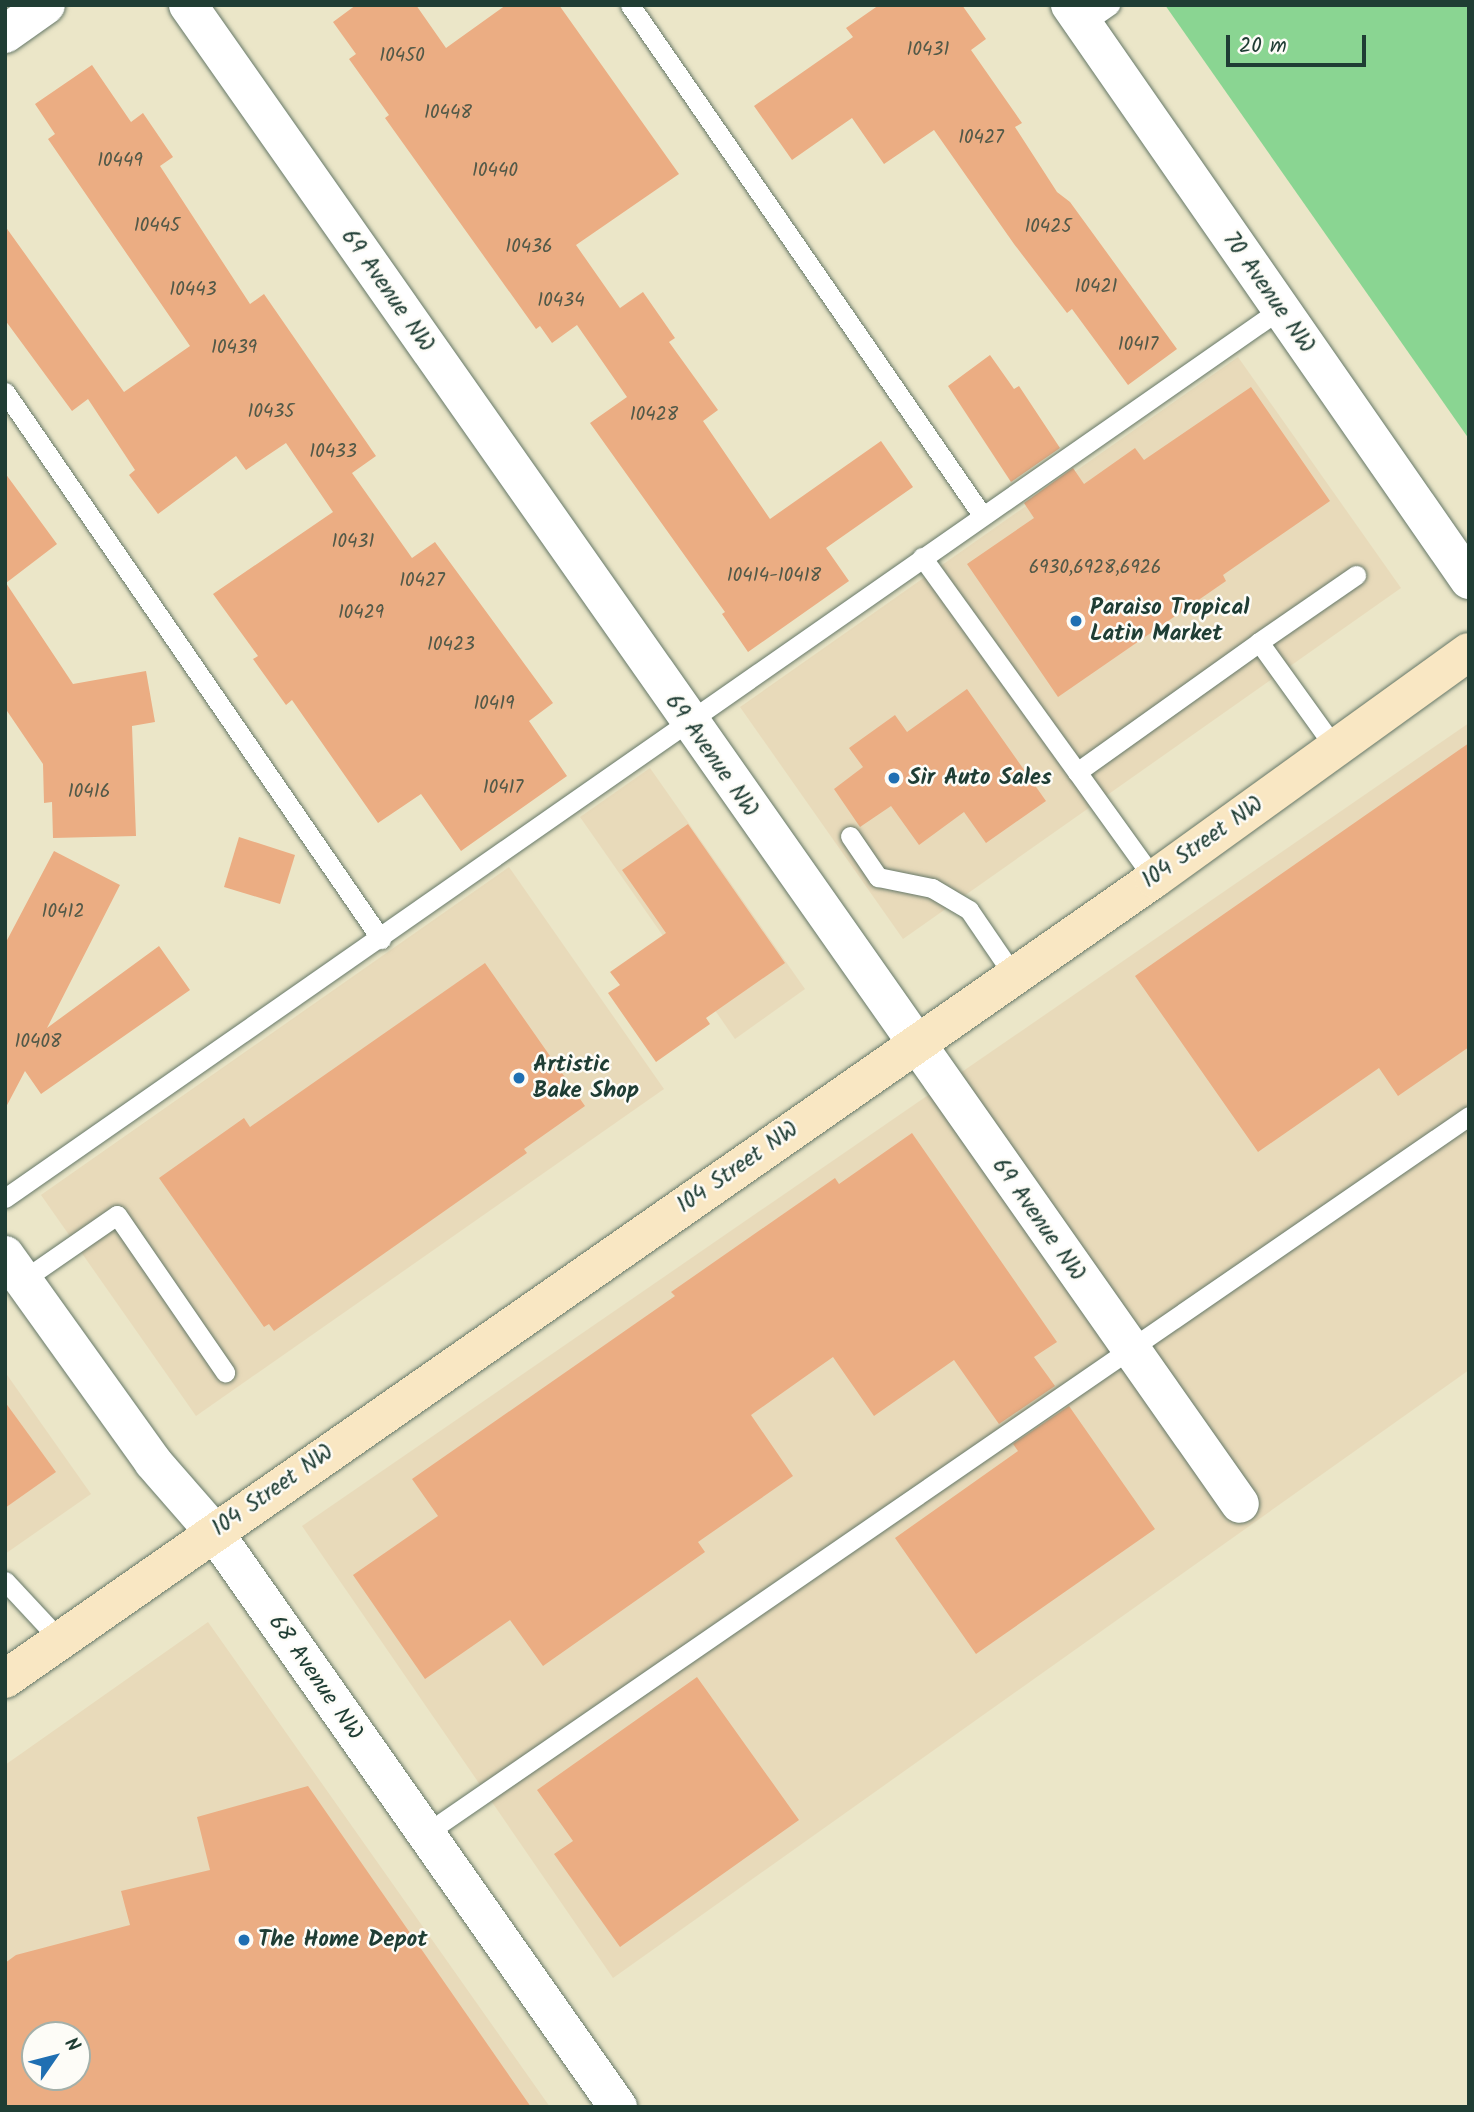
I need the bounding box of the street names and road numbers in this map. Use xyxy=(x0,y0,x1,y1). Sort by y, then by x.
street label: 69 Avenue NW xyxy=(334,224,440,358)
street label: 70 Avenue NW xyxy=(1216,227,1320,359)
street label: 69 Avenue NW xyxy=(658,689,764,823)
street label: 104 Street NW xyxy=(1137,791,1269,895)
street label: 104 Street NW xyxy=(672,1116,804,1220)
street label: 69 Avenue NW xyxy=(985,1153,1091,1287)
street label: 104 Street NW xyxy=(207,1439,339,1543)
street label: 68 Avenue NW xyxy=(262,1610,368,1746)

